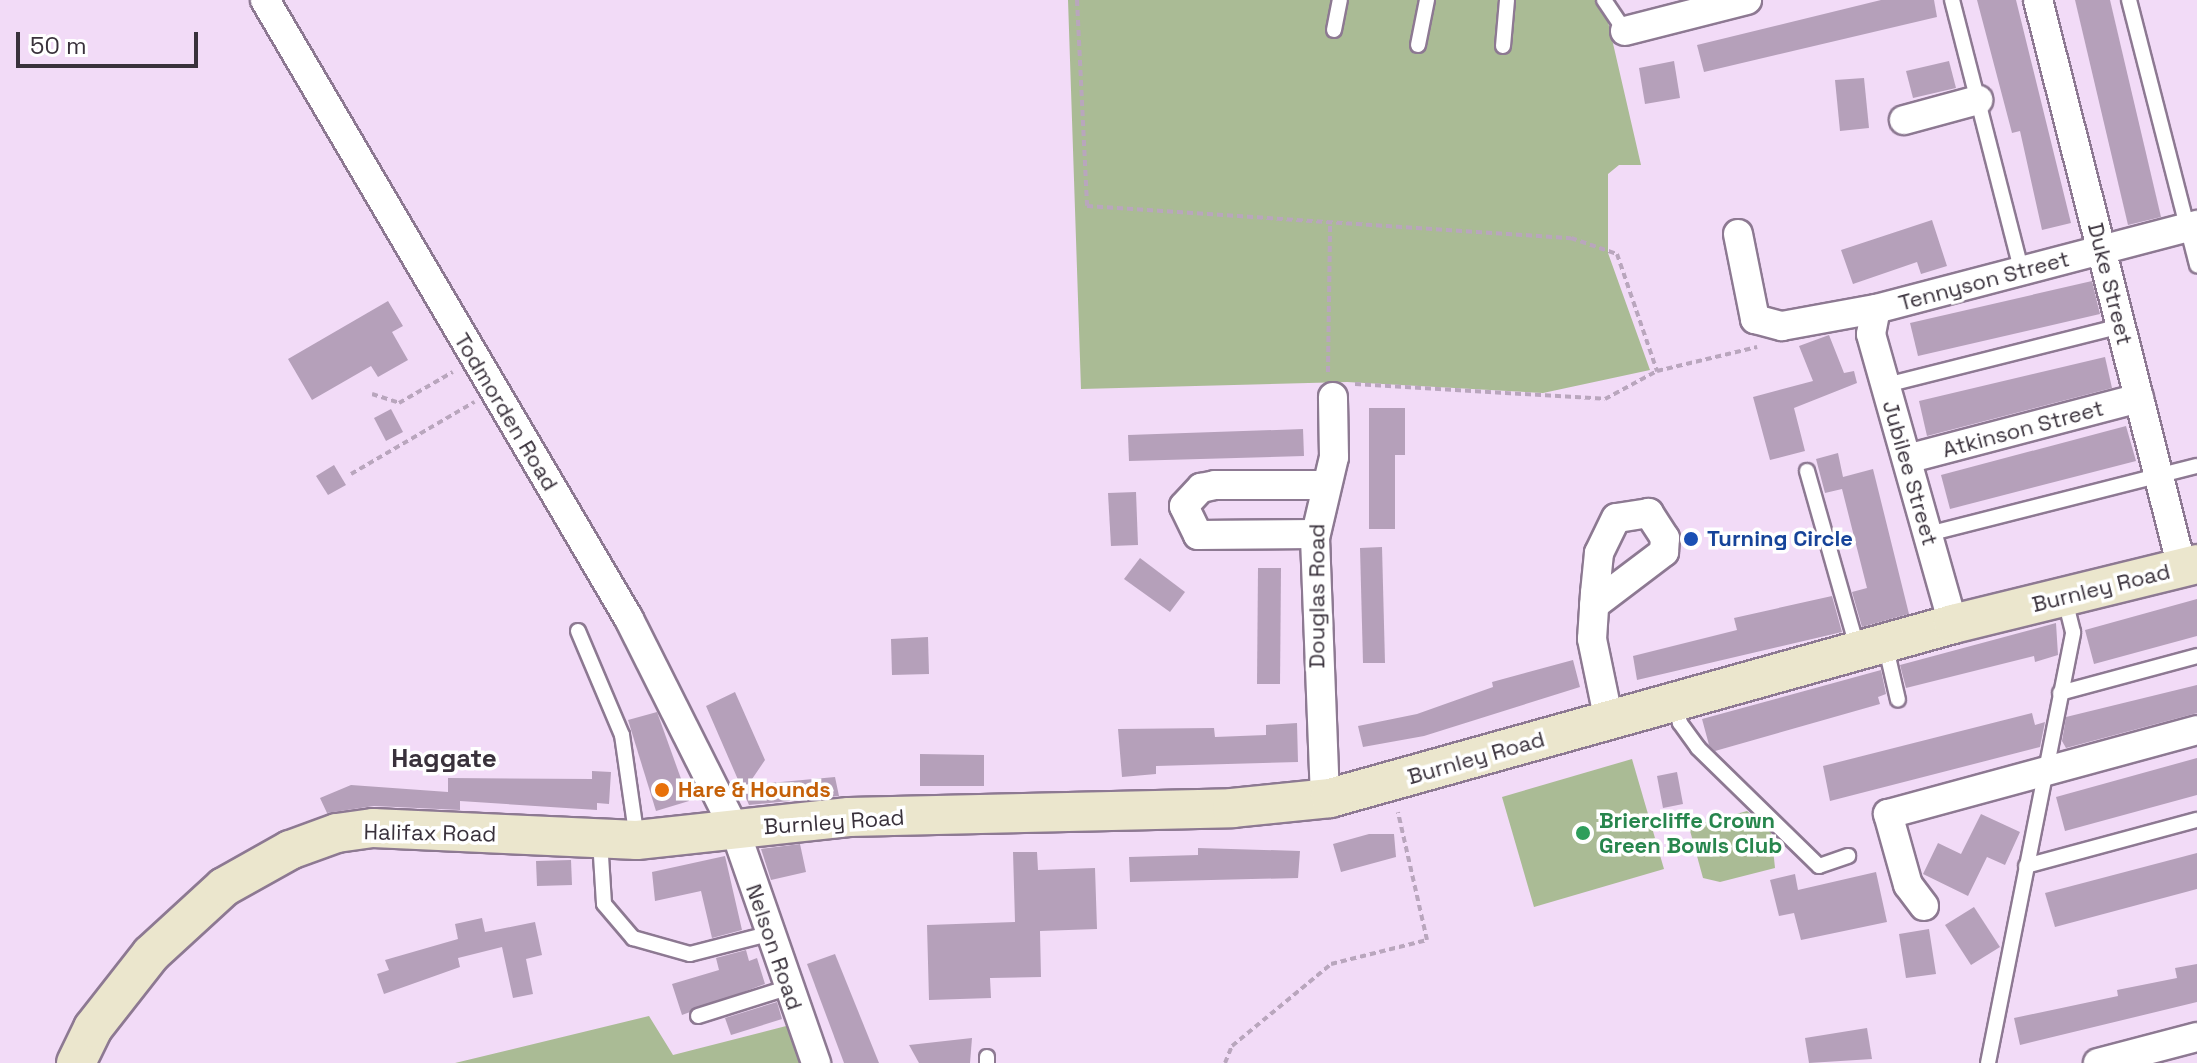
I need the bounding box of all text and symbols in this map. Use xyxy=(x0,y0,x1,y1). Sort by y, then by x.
scale bar xyxy=(20,16,202,66)
text: 50 m xyxy=(30,30,87,61)
street label: Duke Street xyxy=(2082,220,2138,348)
street label: Tennyson Street xyxy=(1896,246,2072,316)
street label: Todmorden Road xyxy=(449,328,563,496)
street label: Atkinson Street xyxy=(1939,395,2107,463)
street label: Jubilee Street xyxy=(1877,397,1943,549)
street label: Douglas Road xyxy=(1304,524,1330,668)
place label: Turning Circle xyxy=(1707,526,1853,552)
marker: Turning Circle xyxy=(1682,530,1700,548)
street label: Burnley Road xyxy=(2029,558,2173,618)
street label: Burnley Road xyxy=(1404,726,1548,790)
district label: Haggate xyxy=(391,743,497,775)
place label: Hare & Hounds xyxy=(678,777,831,803)
marker: Hare & Hounds xyxy=(653,781,671,799)
street label: Burnley Road xyxy=(763,804,905,840)
place label: Briercliffe Crown Green Bowls Club xyxy=(1599,807,1782,858)
street label: Halifax Road xyxy=(363,819,497,847)
marker: Briercliffe Crown Green Bowls Club xyxy=(1574,824,1592,842)
street label: Nelson Road xyxy=(740,881,808,1013)

